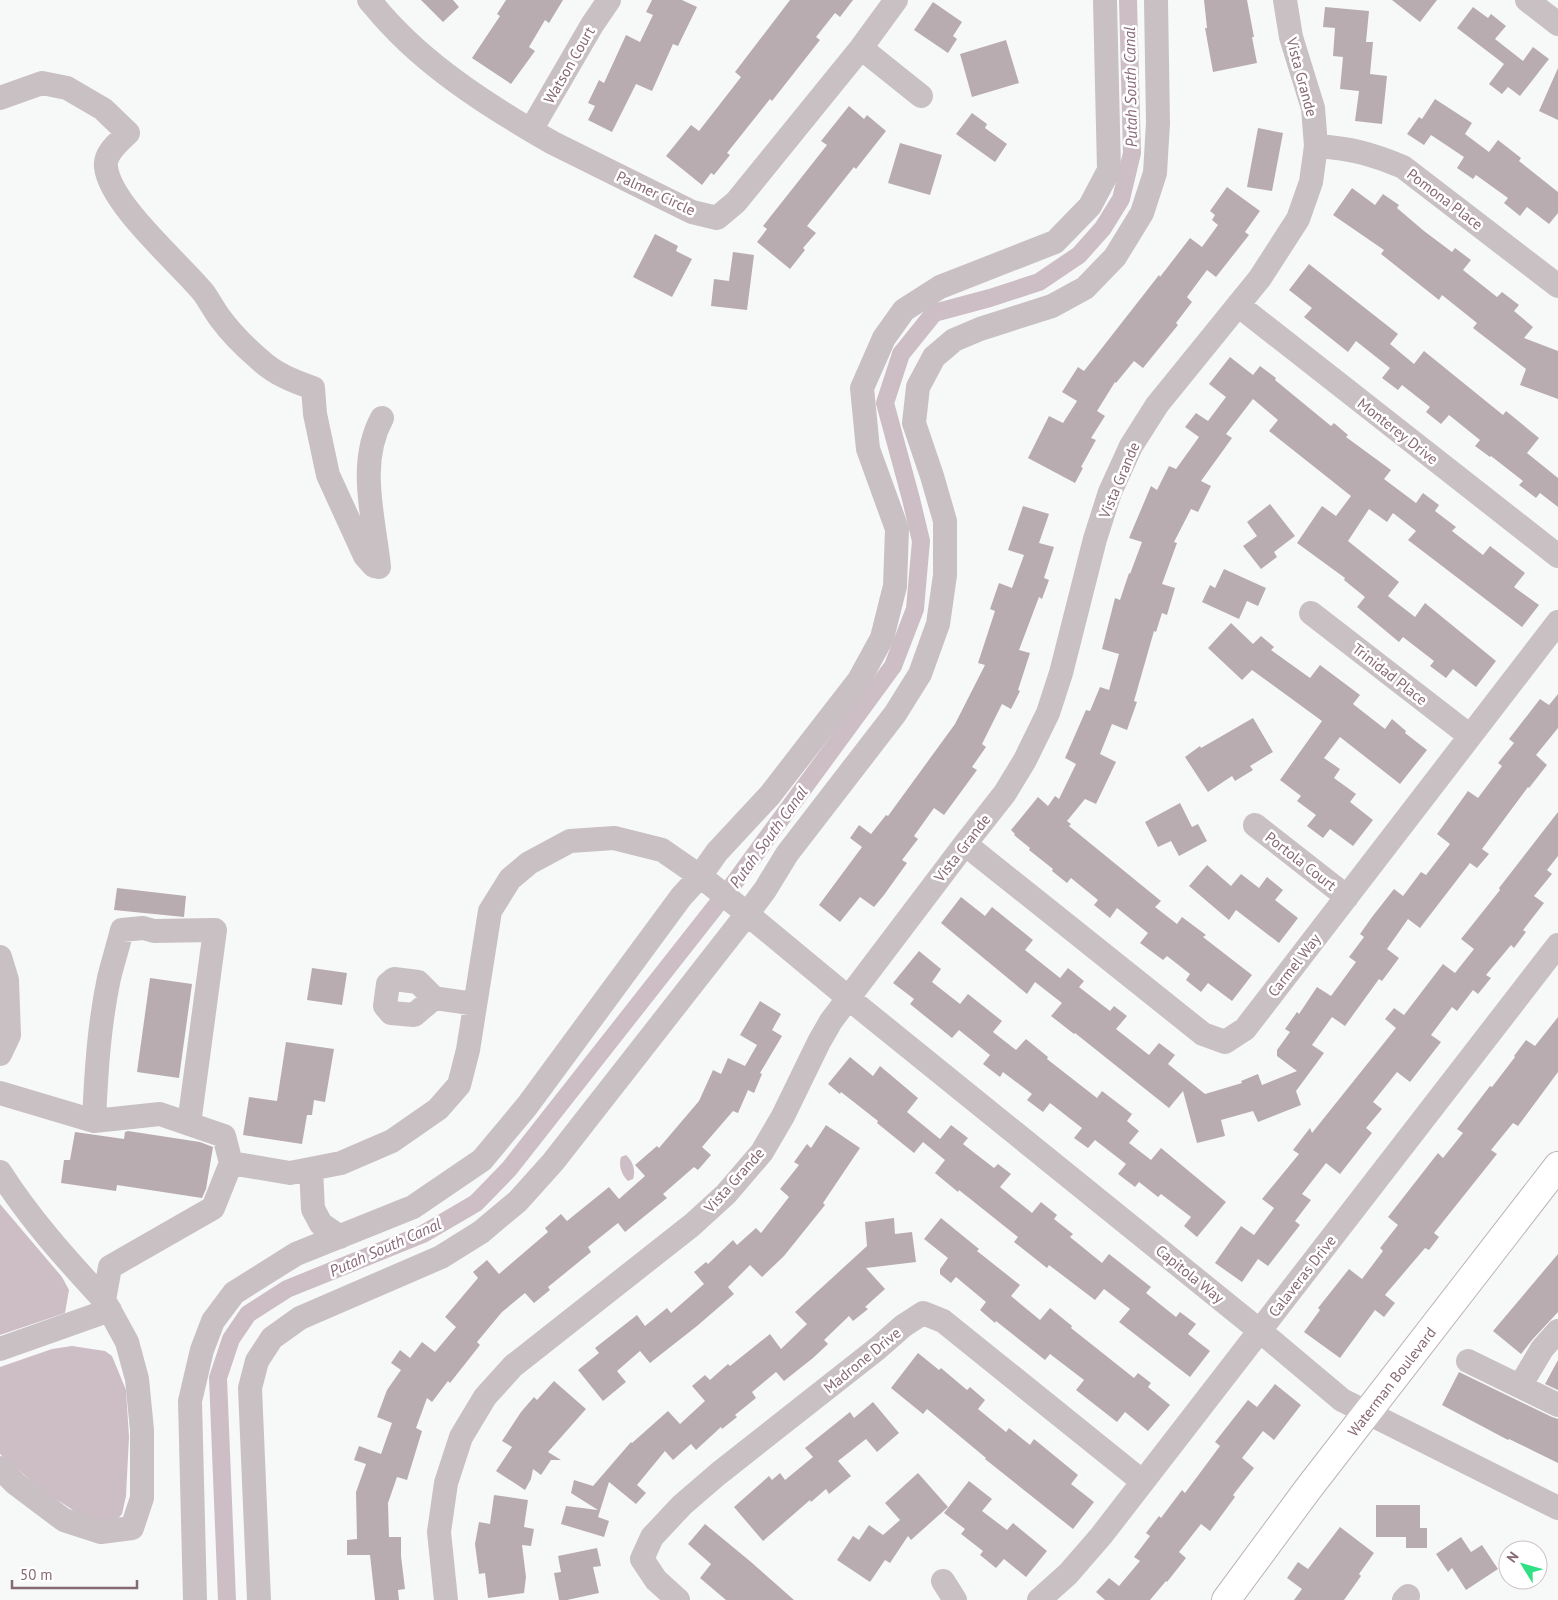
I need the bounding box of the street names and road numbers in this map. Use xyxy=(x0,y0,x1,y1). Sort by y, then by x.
street label: Watson Court xyxy=(539,23,599,107)
street label: Vista Grande xyxy=(1282,34,1322,119)
street label: Pomona Place xyxy=(1403,164,1487,234)
street label: Palmer Circle xyxy=(613,166,699,220)
street label: Monterey Drive xyxy=(1354,394,1442,468)
street label: Vista Grande xyxy=(1094,439,1144,522)
street label: Trinidad Place xyxy=(1349,639,1431,709)
street label: Vista Grande xyxy=(929,810,994,887)
street label: Portola Court xyxy=(1262,827,1340,895)
street label: Carmel Way xyxy=(1263,930,1325,1000)
street label: Vista Grande xyxy=(699,1144,768,1217)
street label: Calaveras Drive xyxy=(1264,1231,1340,1321)
street label: Capitola Way xyxy=(1152,1241,1228,1307)
street label: Madrone Drive xyxy=(820,1323,904,1397)
street label: Waterman Boulevard xyxy=(1343,1323,1440,1440)

